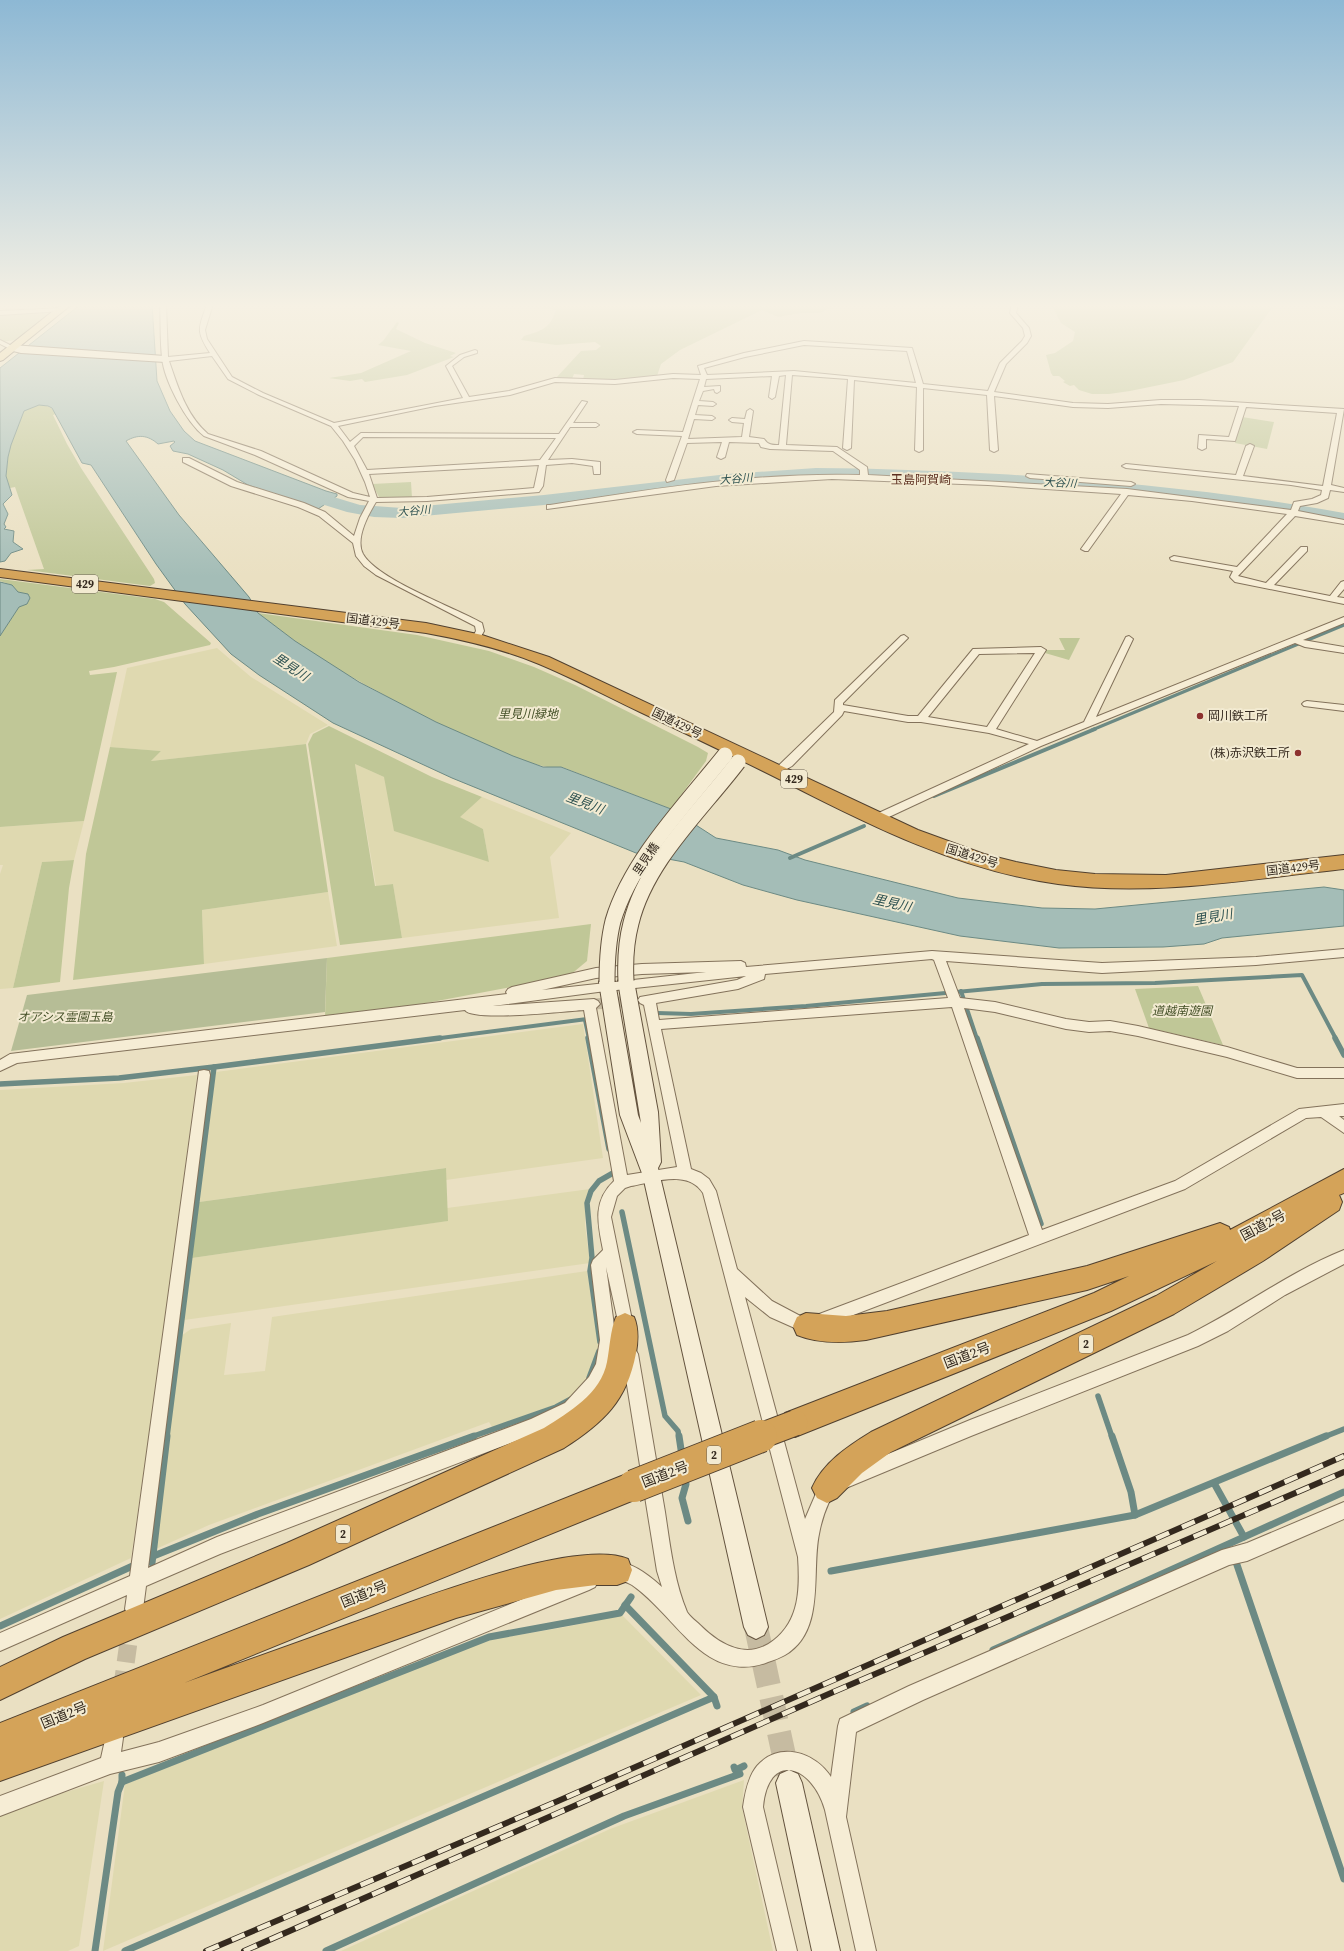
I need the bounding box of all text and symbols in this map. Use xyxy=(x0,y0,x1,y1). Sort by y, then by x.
water label: 大谷川 xyxy=(719,470,754,488)
district label: 玉島阿賀崎 xyxy=(891,472,951,488)
water label: 大谷川 xyxy=(1043,475,1078,491)
water label: 大谷川 xyxy=(397,502,432,520)
road number: 429 xyxy=(72,575,98,593)
street label: 国道429号 xyxy=(345,610,401,632)
water label: 里見川 xyxy=(270,649,314,686)
street label: 国道429号 xyxy=(649,704,705,742)
park label: 里見川緑地 xyxy=(498,706,560,722)
place label: 岡川鉄工所 xyxy=(1208,708,1268,724)
marker: 岡川鉄工所 xyxy=(1195,711,1205,721)
place label: (株)赤沢鉄工所 xyxy=(1210,745,1290,761)
marker: (株)赤沢鉄工所 xyxy=(1293,748,1303,758)
road number: 429 xyxy=(781,770,807,788)
water label: 里見川 xyxy=(564,788,608,819)
street label: 里見橋 xyxy=(629,840,663,878)
street label: 国道429号 xyxy=(944,840,1000,872)
street label: 国道429号 xyxy=(1265,857,1321,879)
water label: 里見川 xyxy=(871,890,915,916)
water label: 里見川 xyxy=(1192,905,1236,929)
park label: 道越南遊園 xyxy=(1152,1003,1214,1019)
park label: オアシス霊園玉島 xyxy=(17,1009,114,1025)
street label: 国道2号 xyxy=(1237,1205,1289,1245)
road number: 2 xyxy=(1079,1335,1093,1353)
street label: 国道2号 xyxy=(941,1337,993,1373)
road number: 2 xyxy=(707,1446,721,1464)
street label: 国道2号 xyxy=(639,1456,691,1492)
road number: 2 xyxy=(336,1525,350,1543)
street label: 国道2号 xyxy=(338,1576,390,1612)
street label: 国道2号 xyxy=(38,1697,90,1733)

